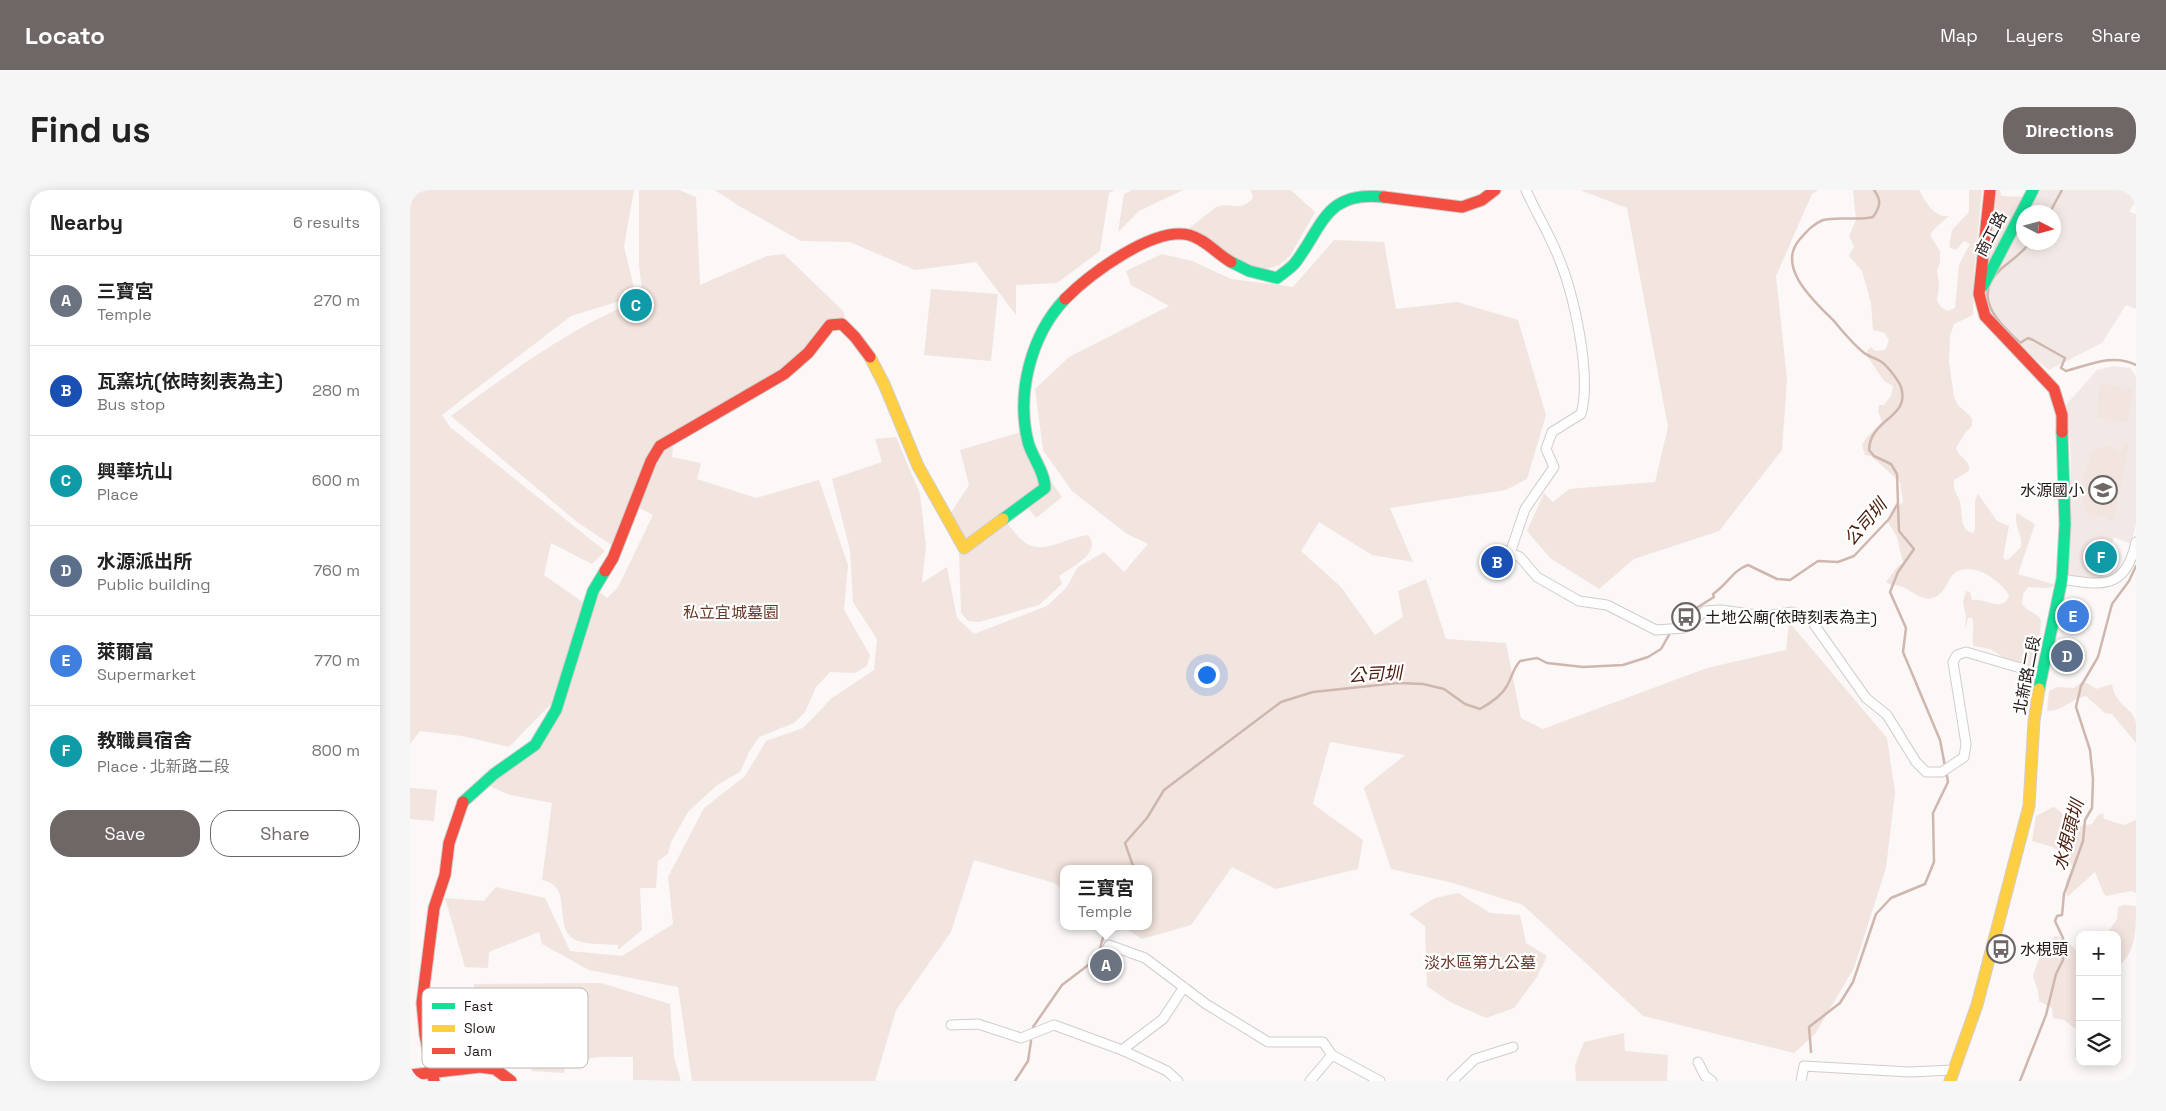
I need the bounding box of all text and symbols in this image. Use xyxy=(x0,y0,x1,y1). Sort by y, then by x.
text: Locato xyxy=(25,20,105,51)
text: Map xyxy=(1940,24,1978,47)
text: Layers xyxy=(2006,24,2063,47)
text: Share xyxy=(2091,24,2141,47)
button: Directions xyxy=(2003,107,2136,154)
text: Find us xyxy=(30,108,151,152)
north arrow xyxy=(2016,205,2061,250)
street label: 商工路 xyxy=(1970,208,2012,260)
text: Nearby xyxy=(50,209,123,236)
text: 6 results xyxy=(293,212,360,233)
text: 三寶宮 xyxy=(97,279,154,304)
pin: C xyxy=(620,286,652,324)
text: A xyxy=(61,290,71,311)
text: 270 m xyxy=(313,290,360,311)
text: Temple xyxy=(97,304,152,325)
text: 瓦窯坑(依時刻表為主) xyxy=(97,369,283,394)
text: B xyxy=(61,380,71,401)
text: 280 m xyxy=(312,380,360,401)
text: Bus stop xyxy=(97,394,165,415)
text: 興華坑山 xyxy=(97,459,173,484)
text: C xyxy=(61,470,71,491)
text: 600 m xyxy=(312,470,360,491)
school or university icon: 水源國小 xyxy=(2088,475,2118,505)
place label: 水源國小 xyxy=(2020,480,2084,501)
text: Place xyxy=(97,484,139,505)
water label: 公司圳 xyxy=(1839,492,1893,550)
pin: F xyxy=(2085,538,2117,576)
pin: B xyxy=(1481,543,1513,581)
text: 水源派出所 xyxy=(97,549,192,574)
text: D xyxy=(61,560,71,581)
text: 760 m xyxy=(313,560,360,581)
text: Public building xyxy=(97,574,210,595)
pin: E xyxy=(2057,597,2089,635)
park label: 私立宜城墓園 xyxy=(683,602,779,623)
bus stop icon: 土地公廟(依時刻表為主) xyxy=(1671,602,1701,632)
place label: 土地公廟(依時刻表為主) xyxy=(1705,607,1877,628)
street label: 北新路二段 xyxy=(2009,634,2045,716)
pin: D xyxy=(2051,637,2083,675)
text: 萊爾富 xyxy=(97,639,154,664)
text: E xyxy=(62,650,70,671)
text: 770 m xyxy=(314,650,360,671)
water label: 公司圳 xyxy=(1347,661,1406,687)
your location xyxy=(1194,662,1220,688)
text: Supermarket xyxy=(97,664,196,685)
text: 教職員宿舍 xyxy=(97,728,192,753)
text: F xyxy=(62,740,70,761)
text: 800 m xyxy=(312,740,360,761)
text: Place · 北新路二段 xyxy=(97,756,230,777)
water label: 水梘頭圳 xyxy=(2048,794,2089,873)
button: Save xyxy=(50,810,200,857)
button: Share xyxy=(210,810,360,857)
popup xyxy=(1060,865,1152,930)
text: 三寶宮 xyxy=(1077,876,1135,901)
text: Temple xyxy=(1077,901,1132,922)
map controls xyxy=(2076,931,2121,1066)
button: + xyxy=(2076,931,2121,976)
bus stop icon: 水梘頭 xyxy=(1986,934,2016,964)
place label: 水梘頭 xyxy=(2020,939,2068,960)
pin: A xyxy=(1090,946,1122,984)
park label: 淡水區第九公墓 xyxy=(1424,952,1536,973)
button: − xyxy=(2076,976,2121,1021)
legend xyxy=(422,988,588,1068)
text: Fast xyxy=(464,997,493,1015)
text: Slow xyxy=(464,1019,496,1037)
button: layers xyxy=(2076,1021,2121,1066)
text: Jam xyxy=(464,1042,492,1060)

